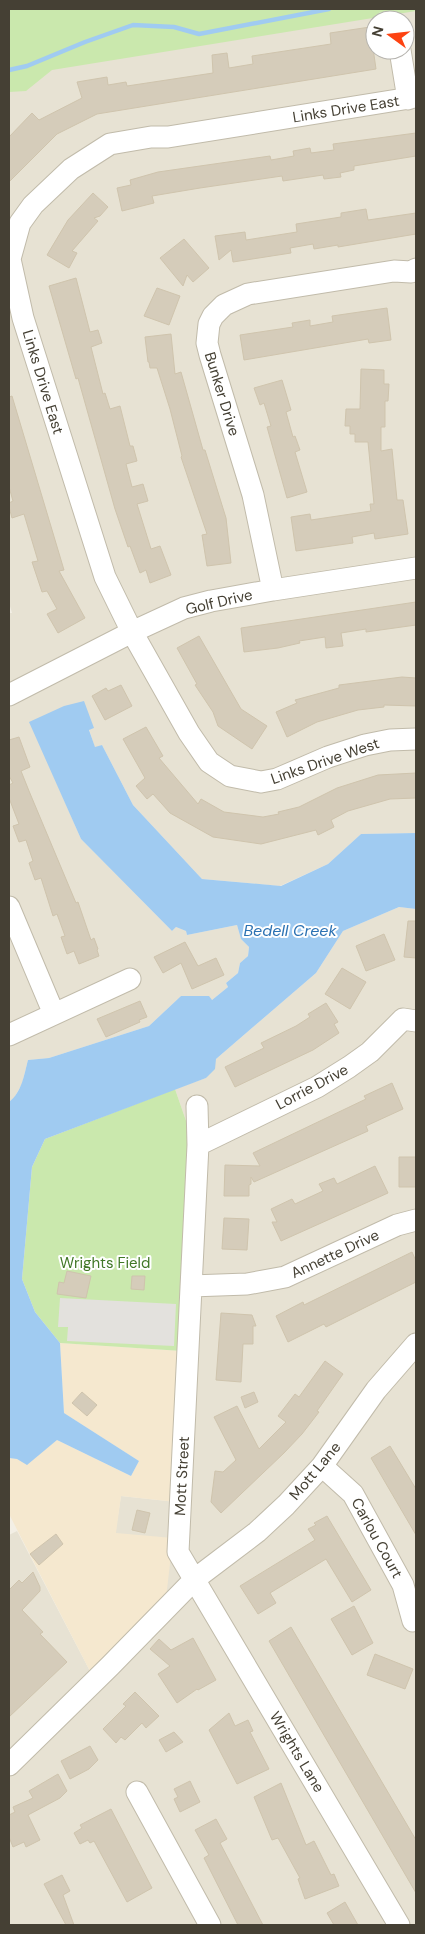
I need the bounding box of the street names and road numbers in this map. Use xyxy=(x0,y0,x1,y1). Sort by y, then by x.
street label: Links Drive East xyxy=(291,91,401,127)
street label: Links Drive East xyxy=(18,327,68,437)
street label: Bunker Drive xyxy=(200,350,244,438)
street label: Golf Drive xyxy=(184,585,254,619)
street label: Links Drive West xyxy=(268,733,382,789)
street label: Lorrie Drive xyxy=(272,1060,352,1114)
street label: Annette Drive xyxy=(288,1225,382,1283)
street label: Mott Street xyxy=(170,1436,194,1516)
street label: Mott Lane xyxy=(285,1438,345,1504)
street label: Carlou Court xyxy=(347,1494,407,1582)
street label: Wrights Lane xyxy=(265,1708,329,1796)

